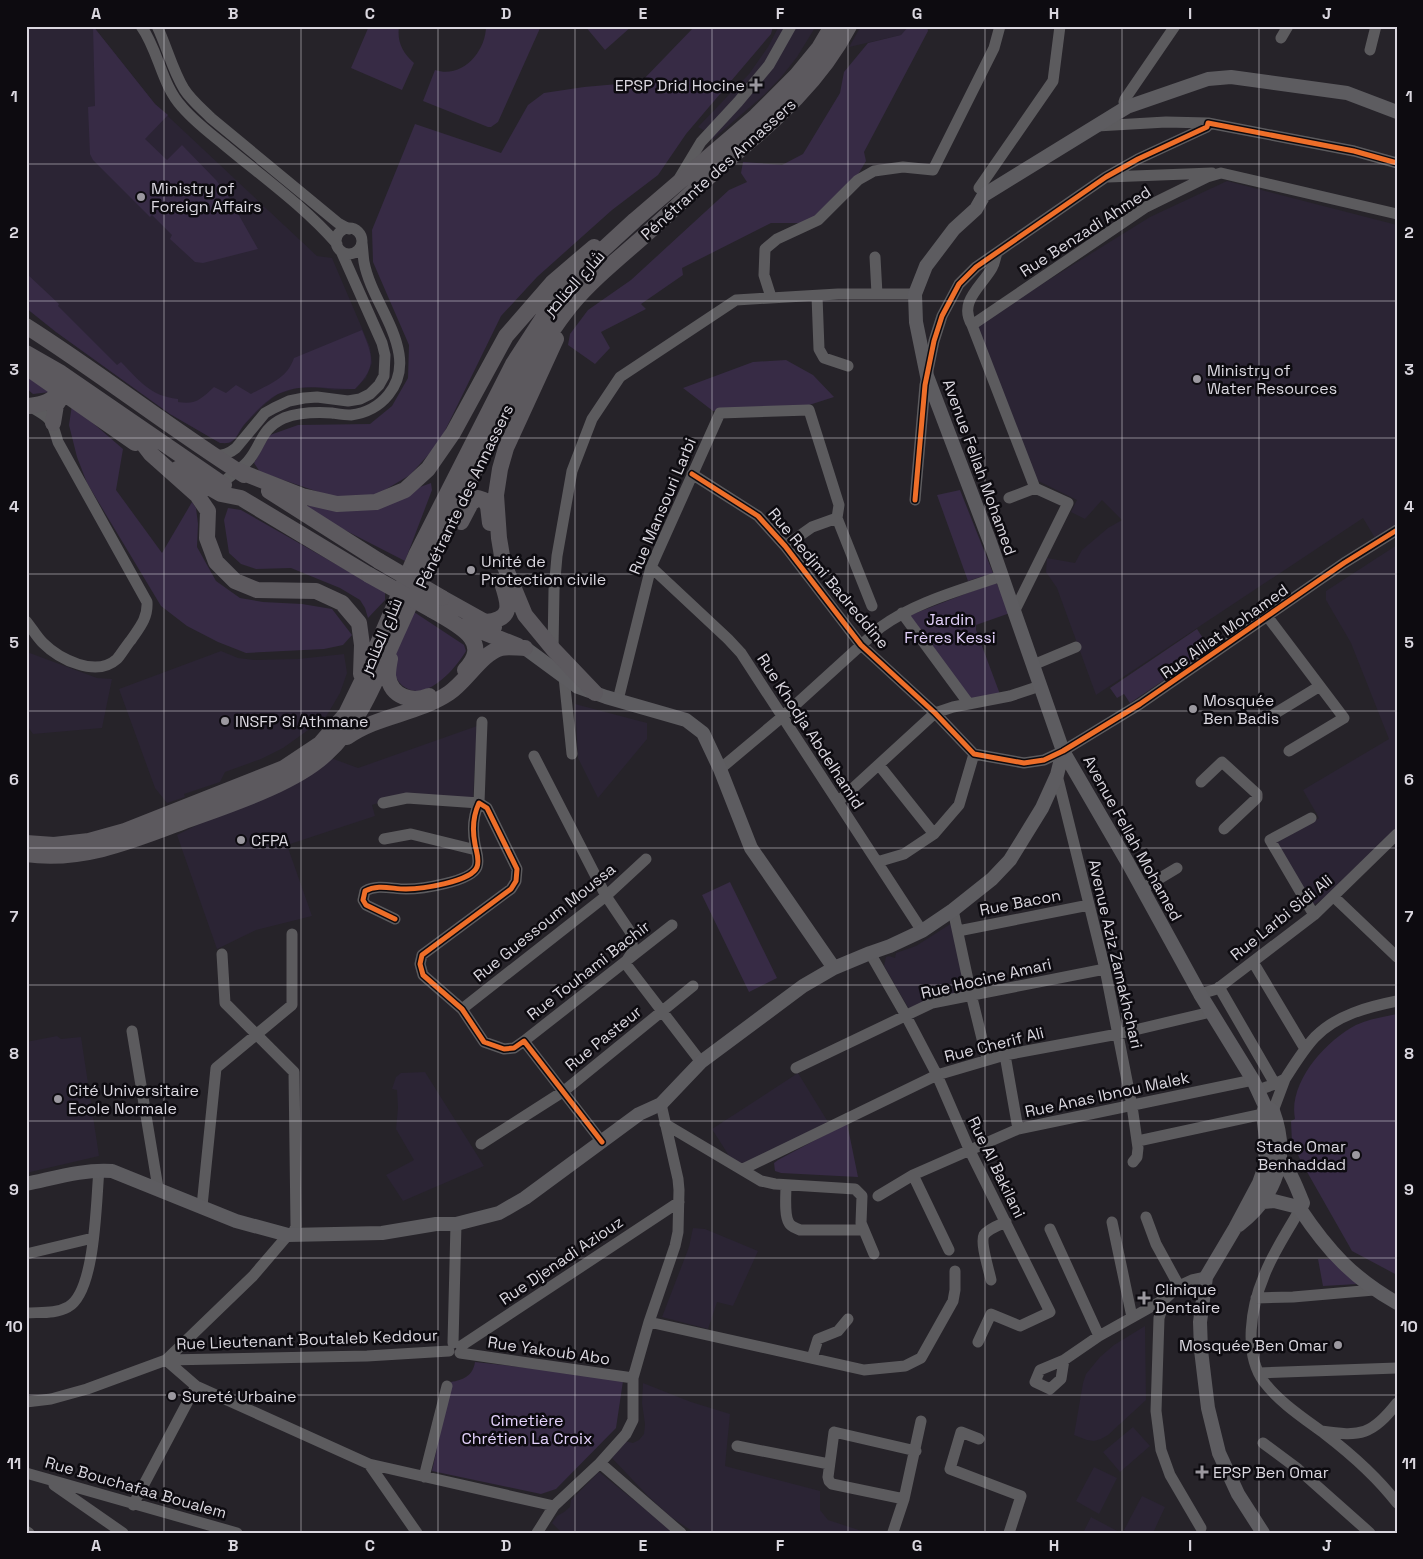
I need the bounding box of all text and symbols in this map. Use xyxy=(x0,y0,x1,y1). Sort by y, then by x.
text: A xyxy=(91,3,101,24)
text: B xyxy=(228,3,238,24)
text: C xyxy=(365,3,375,24)
text: D xyxy=(501,3,511,24)
text: E xyxy=(639,3,648,24)
text: F xyxy=(776,3,785,24)
text: G xyxy=(912,3,922,24)
text: H xyxy=(1049,3,1059,24)
text: I xyxy=(1188,3,1192,24)
text: J xyxy=(1322,3,1332,24)
place label: EPSP Drid Hocine xyxy=(615,75,745,96)
marker: EPSP Drid Hocine xyxy=(749,78,763,92)
text: 1 xyxy=(10,86,18,107)
text: 1 xyxy=(1405,86,1413,107)
street label: Pénétrante des Annassers xyxy=(636,94,800,245)
place label: Ministry of Foreign Affairs xyxy=(151,178,262,217)
street label: Rue Benzadi Ahmed xyxy=(1016,181,1155,282)
marker: Ministry of Foreign Affairs xyxy=(135,191,147,203)
text: 2 xyxy=(9,222,19,243)
text: 2 xyxy=(1404,222,1414,243)
street label: شارع العناصر xyxy=(539,246,610,322)
text: 3 xyxy=(9,359,19,380)
text: 3 xyxy=(1404,359,1414,380)
place label: Ministry of Water Resources xyxy=(1207,360,1337,399)
marker: Ministry of Water Resources xyxy=(1191,373,1203,385)
street label: Avenue Fellah Mohamed xyxy=(938,376,1021,558)
street label: Pénétrante des Annassers xyxy=(411,401,518,592)
street label: Rue Mansouri Larbi xyxy=(624,435,701,578)
text: 4 xyxy=(9,496,19,517)
text: 4 xyxy=(1404,496,1414,517)
street label: Rue Redjmi Badreddine xyxy=(763,503,894,653)
place label: Unité de Protection civile xyxy=(481,551,606,590)
marker: Unité de Protection civile xyxy=(465,564,477,576)
street label: Rue Alilat Mohamed xyxy=(1156,579,1292,683)
street label: شارع العناصر xyxy=(356,595,408,679)
park label: Jardin Frères Kessi xyxy=(904,609,996,648)
text: 5 xyxy=(9,632,19,653)
text: 5 xyxy=(1404,632,1414,653)
street label: Rue Khodja Abdelhamid xyxy=(752,650,869,813)
place label: Mosquée Ben Badis xyxy=(1203,690,1279,729)
marker: Mosquée Ben Badis xyxy=(1187,703,1199,715)
place label: INSFP Si Athmane xyxy=(235,711,369,732)
marker: INSFP Si Athmane xyxy=(219,715,231,727)
street label: Avenue Fellah Mohamed xyxy=(1078,752,1187,925)
text: 6 xyxy=(9,769,19,790)
text: 6 xyxy=(1404,769,1414,790)
place label: CFPA xyxy=(251,830,289,851)
marker: CFPA xyxy=(235,834,247,846)
street label: Avenue Aziz Zamakhchari xyxy=(1084,857,1148,1051)
street label: Rue Guessoum Moussa xyxy=(469,858,620,986)
street label: Rue Larbi Sidi Ali xyxy=(1226,870,1337,965)
street label: Rue Bacon xyxy=(978,884,1062,921)
text: 7 xyxy=(10,906,19,927)
text: 7 xyxy=(1405,906,1414,927)
street label: Rue Touhami Bachir xyxy=(523,916,654,1025)
street label: Rue Hocine Amari xyxy=(919,953,1054,1004)
street label: Rue Pasteur xyxy=(561,1001,646,1076)
street label: Rue Cherif Ali xyxy=(942,1022,1046,1067)
text: 8 xyxy=(9,1043,19,1064)
text: 8 xyxy=(1404,1043,1414,1064)
street label: Rue Anas Ibnou Malek xyxy=(1023,1067,1192,1122)
place label: Cité Universitaire Ecole Normale xyxy=(68,1080,199,1119)
marker: Cité Universitaire Ecole Normale xyxy=(52,1093,64,1105)
street label: Rue Al Bakilani xyxy=(963,1113,1030,1221)
place label: Stade Omar Benhaddad xyxy=(1256,1136,1346,1175)
marker: Stade Omar Benhaddad xyxy=(1350,1149,1362,1161)
text: 9 xyxy=(9,1179,19,1200)
text: 9 xyxy=(1404,1179,1414,1200)
street label: Rue Djenadi Aziouz xyxy=(495,1211,627,1310)
place label: Clinique Dentaire xyxy=(1155,1279,1220,1318)
marker: Clinique Dentaire xyxy=(1137,1291,1151,1305)
text: 10 xyxy=(5,1316,23,1337)
text: 10 xyxy=(1400,1316,1418,1337)
street label: Rue Lieutenant Boutaleb Keddour xyxy=(176,1324,438,1355)
street label: Rue Yakoub Abo xyxy=(486,1332,611,1369)
place label: Mosquée Ben Omar xyxy=(1179,1335,1328,1356)
marker: Mosquée Ben Omar xyxy=(1332,1339,1344,1351)
place label: Sureté Urbaine xyxy=(182,1386,297,1407)
marker: Sureté Urbaine xyxy=(166,1390,178,1402)
park label: Cimetière Chrétien La Croix xyxy=(461,1410,593,1449)
street label: Rue Bouchafaa Boualem xyxy=(43,1451,229,1523)
text: 11 xyxy=(7,1453,21,1474)
text: 11 xyxy=(1402,1453,1416,1474)
place label: EPSP Ben Omar xyxy=(1213,1462,1329,1483)
marker: EPSP Ben Omar xyxy=(1195,1465,1209,1479)
text: A xyxy=(91,1535,101,1556)
text: B xyxy=(228,1535,238,1556)
text: C xyxy=(365,1535,375,1556)
text: D xyxy=(501,1535,511,1556)
text: E xyxy=(639,1535,648,1556)
text: F xyxy=(776,1535,785,1556)
text: G xyxy=(912,1535,922,1556)
text: H xyxy=(1049,1535,1059,1556)
text: I xyxy=(1188,1535,1192,1556)
text: J xyxy=(1322,1535,1332,1556)

